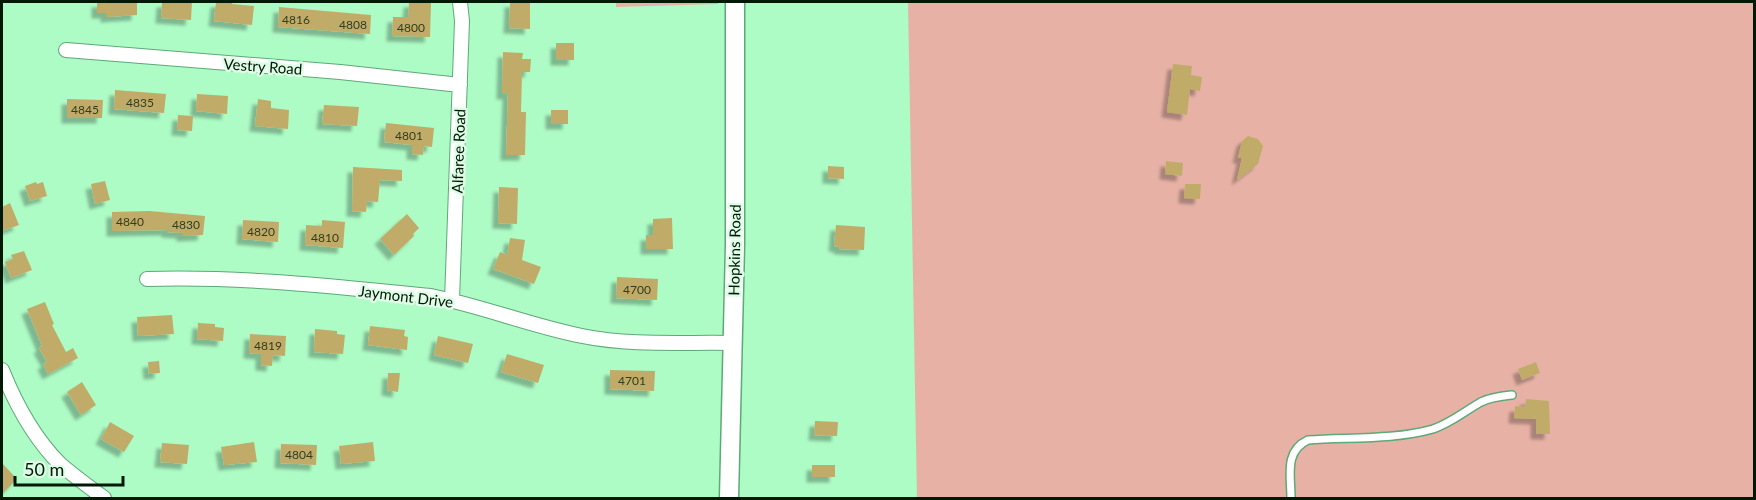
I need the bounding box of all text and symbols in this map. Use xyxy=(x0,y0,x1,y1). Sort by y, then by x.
house number: 4816 xyxy=(282,12,310,27)
house number: 4808 xyxy=(339,17,367,32)
house number: 4800 xyxy=(397,20,425,35)
street label: Vestry Road xyxy=(223,54,303,78)
house number: 4835 xyxy=(126,95,154,110)
house number: 4845 xyxy=(71,102,99,117)
street label: Alfaree Road xyxy=(448,108,468,194)
house number: 4801 xyxy=(395,128,423,143)
street label: Hopkins Road xyxy=(724,204,744,296)
house number: 4840 xyxy=(116,214,144,229)
house number: 4830 xyxy=(172,217,200,232)
house number: 4820 xyxy=(247,224,275,239)
house number: 4810 xyxy=(311,230,339,245)
street label: Jaymont Drive xyxy=(358,281,454,311)
house number: 4700 xyxy=(623,282,651,297)
house number: 4819 xyxy=(254,338,282,353)
house number: 4701 xyxy=(618,373,646,388)
house number: 4804 xyxy=(285,447,313,462)
scale bar xyxy=(15,449,123,487)
text: 50 m xyxy=(24,458,64,480)

